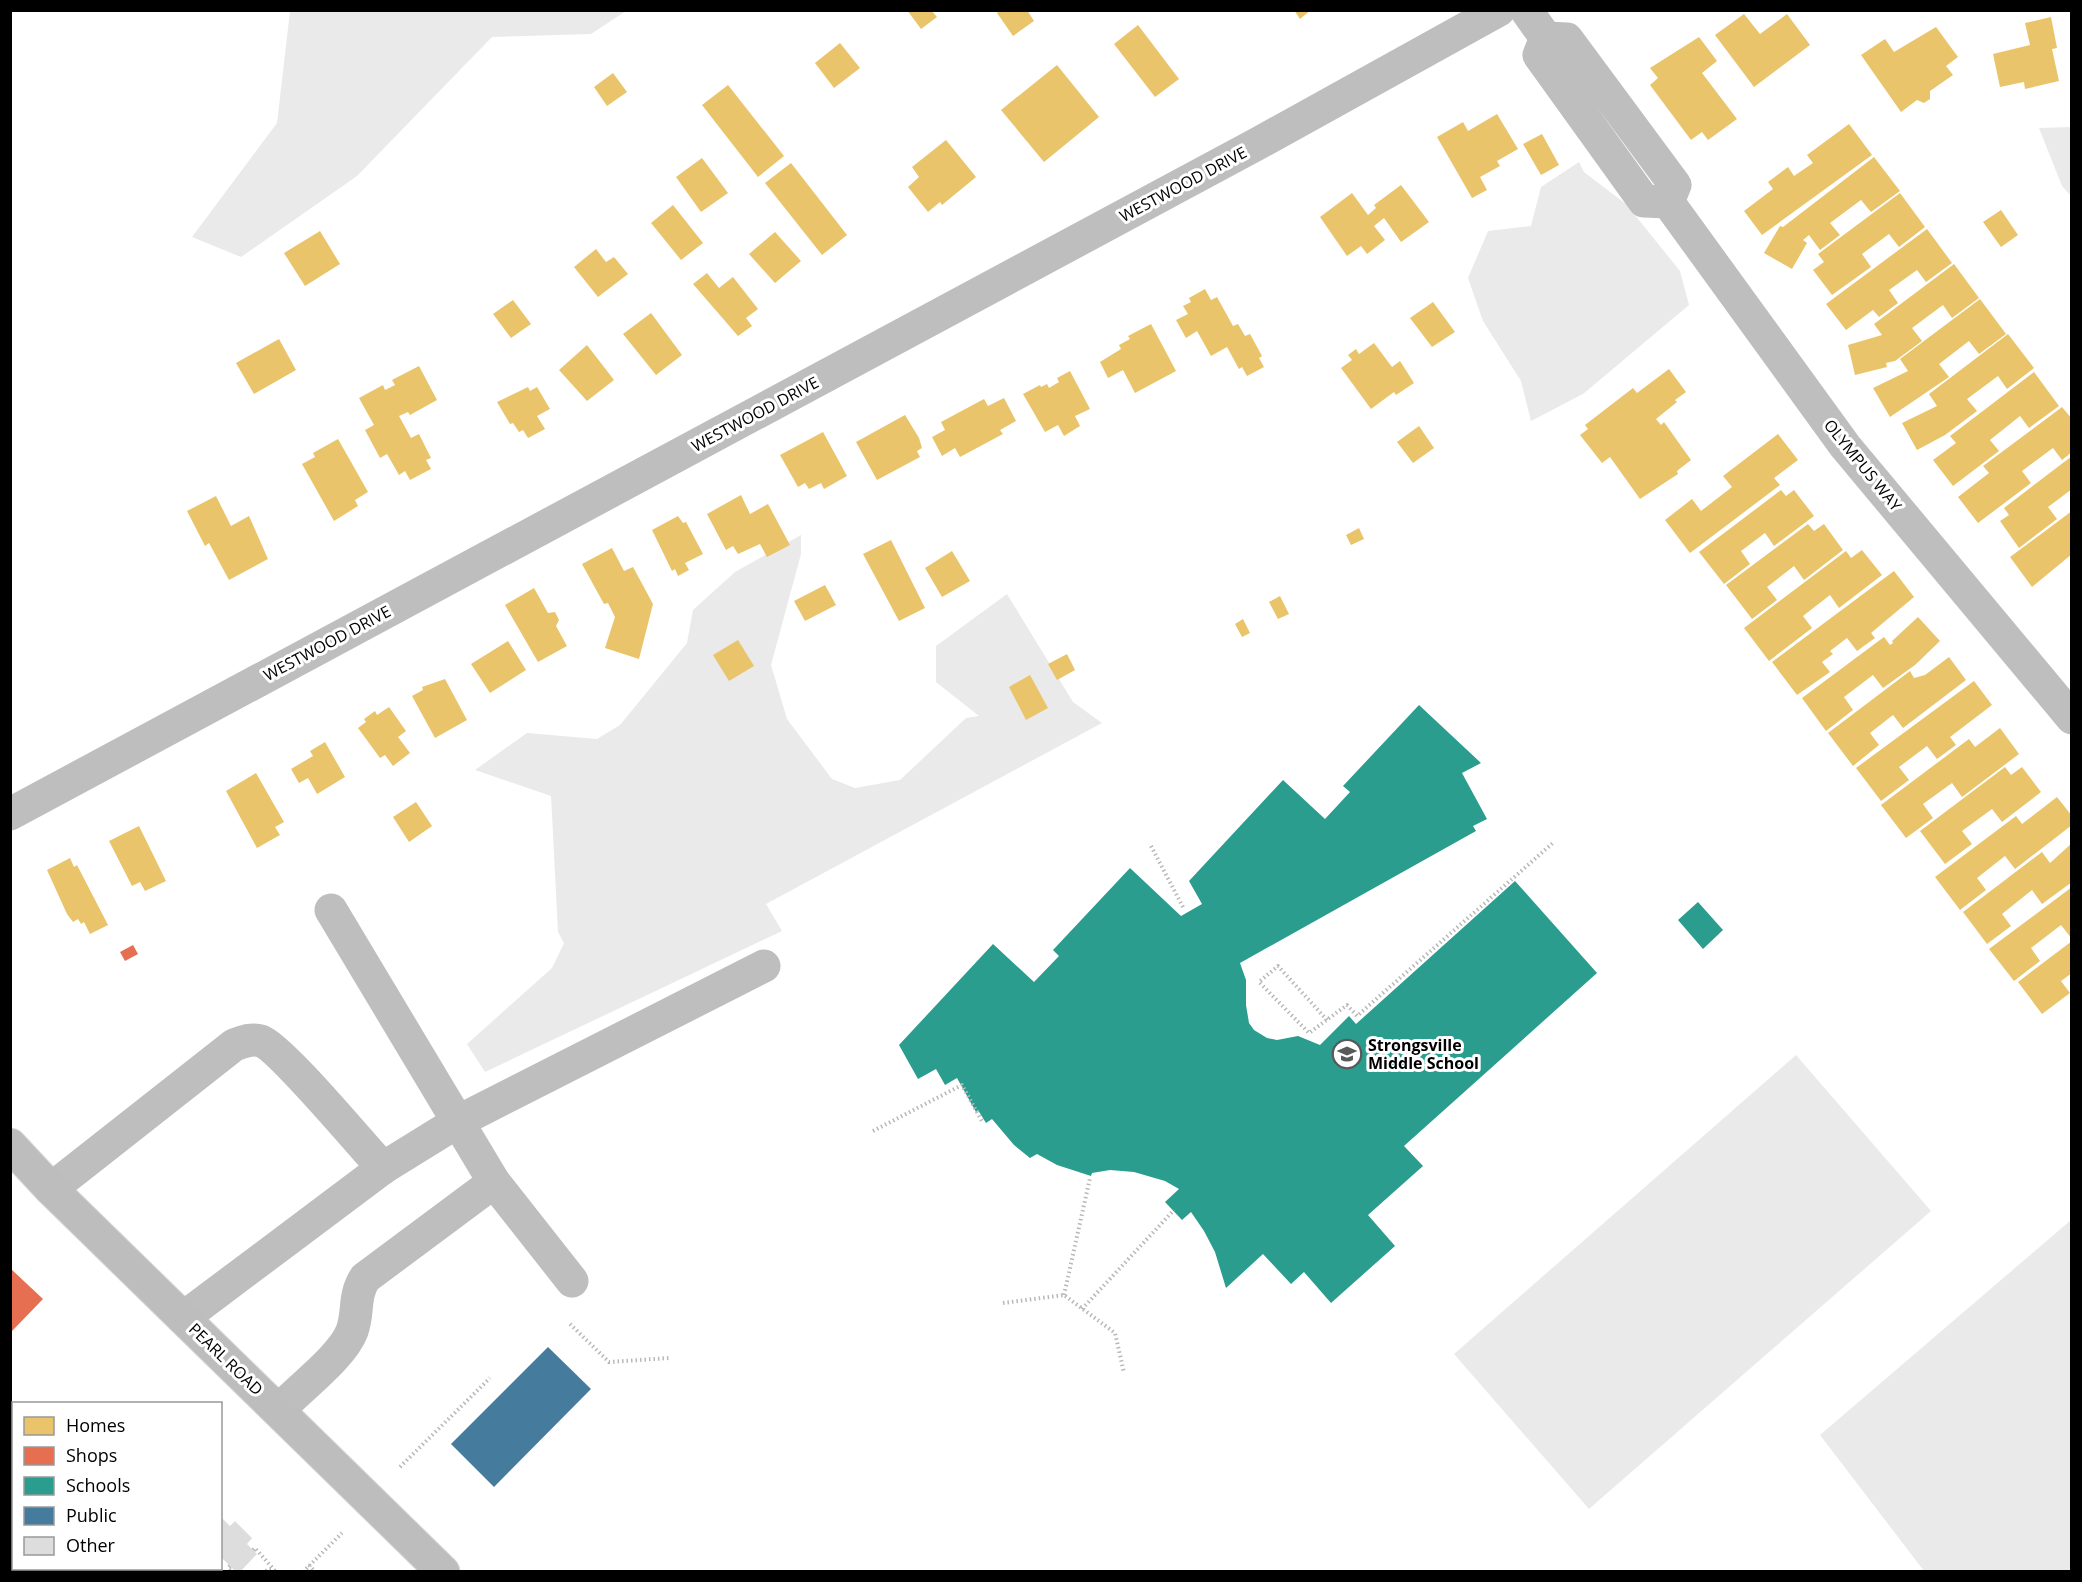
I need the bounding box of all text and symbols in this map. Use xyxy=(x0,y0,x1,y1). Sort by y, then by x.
street label: WESTWOOD DRIVE xyxy=(1116,141,1250,227)
street label: WESTWOOD DRIVE xyxy=(688,371,822,457)
street label: OLYMPUS WAY xyxy=(1819,414,1907,516)
street label: WESTWOOD DRIVE xyxy=(260,600,394,686)
place label: Strongsville Middle School xyxy=(1368,1034,1479,1074)
school or university icon: Strongsville Middle School xyxy=(1331,1038,1363,1070)
street label: PEARL ROAD xyxy=(184,1318,268,1400)
legend xyxy=(12,1402,222,1570)
text: Homes xyxy=(66,1413,125,1437)
text: Shops xyxy=(66,1443,117,1467)
text: Schools xyxy=(66,1473,130,1497)
text: Public xyxy=(66,1503,117,1527)
text: Other xyxy=(66,1533,116,1557)

